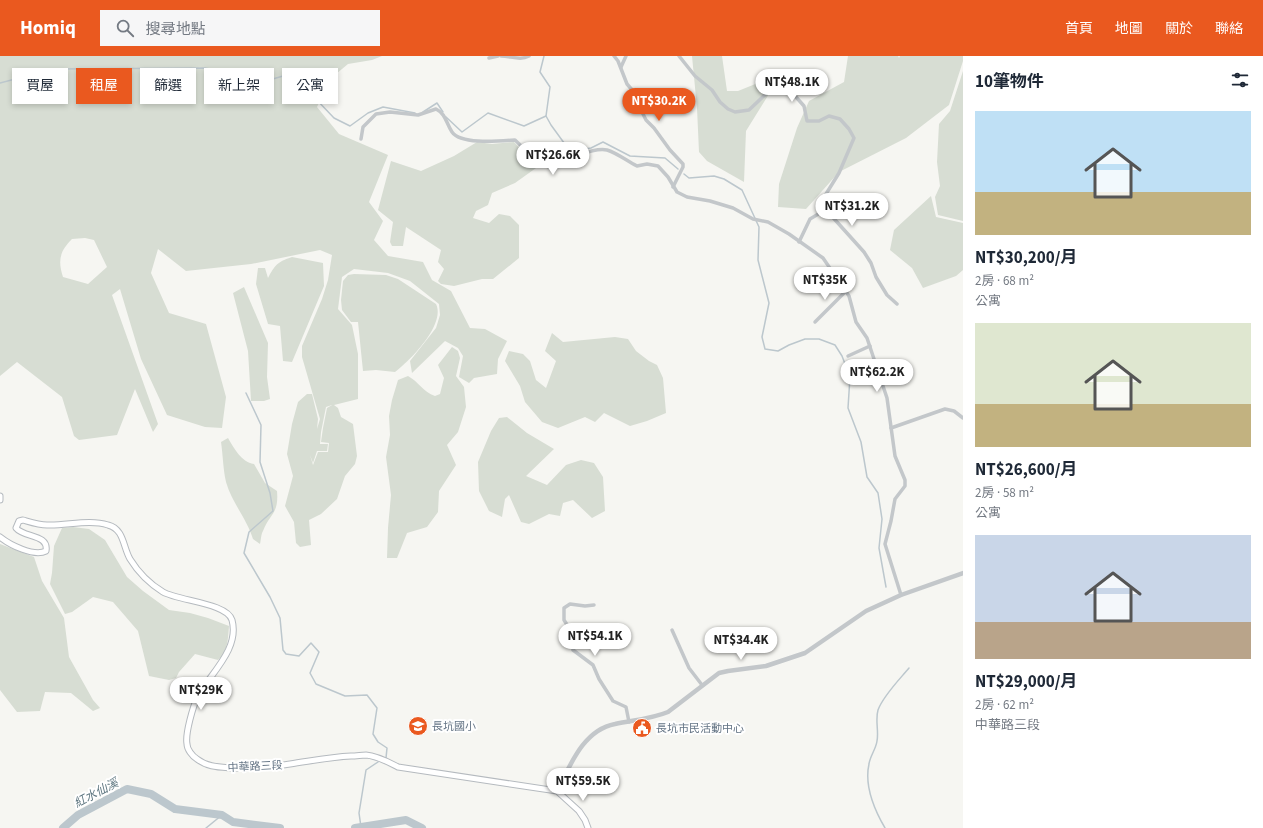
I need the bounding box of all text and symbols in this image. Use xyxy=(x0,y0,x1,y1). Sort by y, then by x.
search box xyxy=(100,10,380,46)
text: Homiq xyxy=(20,15,76,42)
icon: search xyxy=(114,17,136,39)
text: 搜尋地點 xyxy=(146,19,206,40)
text: 首頁 xyxy=(1065,19,1093,39)
text: 地圖 xyxy=(1115,19,1143,39)
text: 關於 xyxy=(1165,19,1193,39)
text: 聯絡 xyxy=(1215,19,1243,39)
chip: 買屋 xyxy=(12,68,68,104)
chip: 租屋 xyxy=(76,68,132,104)
chip: 篩選 xyxy=(140,68,196,104)
chip: 新上架 xyxy=(204,68,274,104)
chip: 公寓 xyxy=(282,68,338,104)
pin: NT$48.1K xyxy=(751,69,833,103)
icon: filters xyxy=(1229,69,1251,91)
text: 10筆物件 xyxy=(975,70,1044,94)
text: NT$48.1K xyxy=(764,73,820,91)
pin: NT$30.2K xyxy=(618,88,700,122)
text: NT$30.2K xyxy=(631,92,687,110)
icon: home xyxy=(1077,137,1149,209)
pin: NT$26.6K xyxy=(512,142,594,176)
text: NT$26.6K xyxy=(525,146,581,164)
pin: NT$31.2K xyxy=(811,193,893,227)
text: NT$31.2K xyxy=(824,197,880,215)
text: NT$30,200/月 xyxy=(975,246,1077,270)
pin: NT$35K xyxy=(792,267,858,301)
text: NT$35K xyxy=(803,271,847,289)
text: 2房 · 68 m² xyxy=(975,272,1034,290)
text: 公寓 xyxy=(975,292,1001,310)
icon: home xyxy=(1077,349,1149,421)
pin: NT$62.2K xyxy=(836,359,918,393)
text: NT$62.2K xyxy=(849,363,905,381)
text: NT$26,600/月 xyxy=(975,458,1077,482)
text: 2房 · 58 m² xyxy=(975,484,1034,502)
text: 公寓 xyxy=(975,504,1001,522)
icon: home xyxy=(1077,561,1149,633)
pin: NT$54.1K xyxy=(554,623,636,657)
text: NT$54.1K xyxy=(567,627,623,645)
pin: NT$34.4K xyxy=(700,627,782,661)
text: NT$34.4K xyxy=(713,631,769,649)
text: NT$29,000/月 xyxy=(975,670,1077,694)
pin: NT$29K xyxy=(168,677,234,711)
text: NT$29K xyxy=(179,681,223,699)
text: 2房 · 62 m² xyxy=(975,696,1034,714)
school or university icon: 長坑國小 xyxy=(407,715,429,737)
text: 中華路三段 xyxy=(975,716,1040,734)
public building icon: 長坑市民活動中心 xyxy=(631,717,653,739)
place label: 長坑國小 xyxy=(432,719,476,734)
place label: 長坑市民活動中心 xyxy=(656,721,744,736)
street label: 中華路三段 xyxy=(227,758,283,775)
pin: NT$59.5K xyxy=(542,768,624,802)
text: NT$59.5K xyxy=(555,772,611,790)
water label: 紅水仙溪 xyxy=(71,774,123,812)

